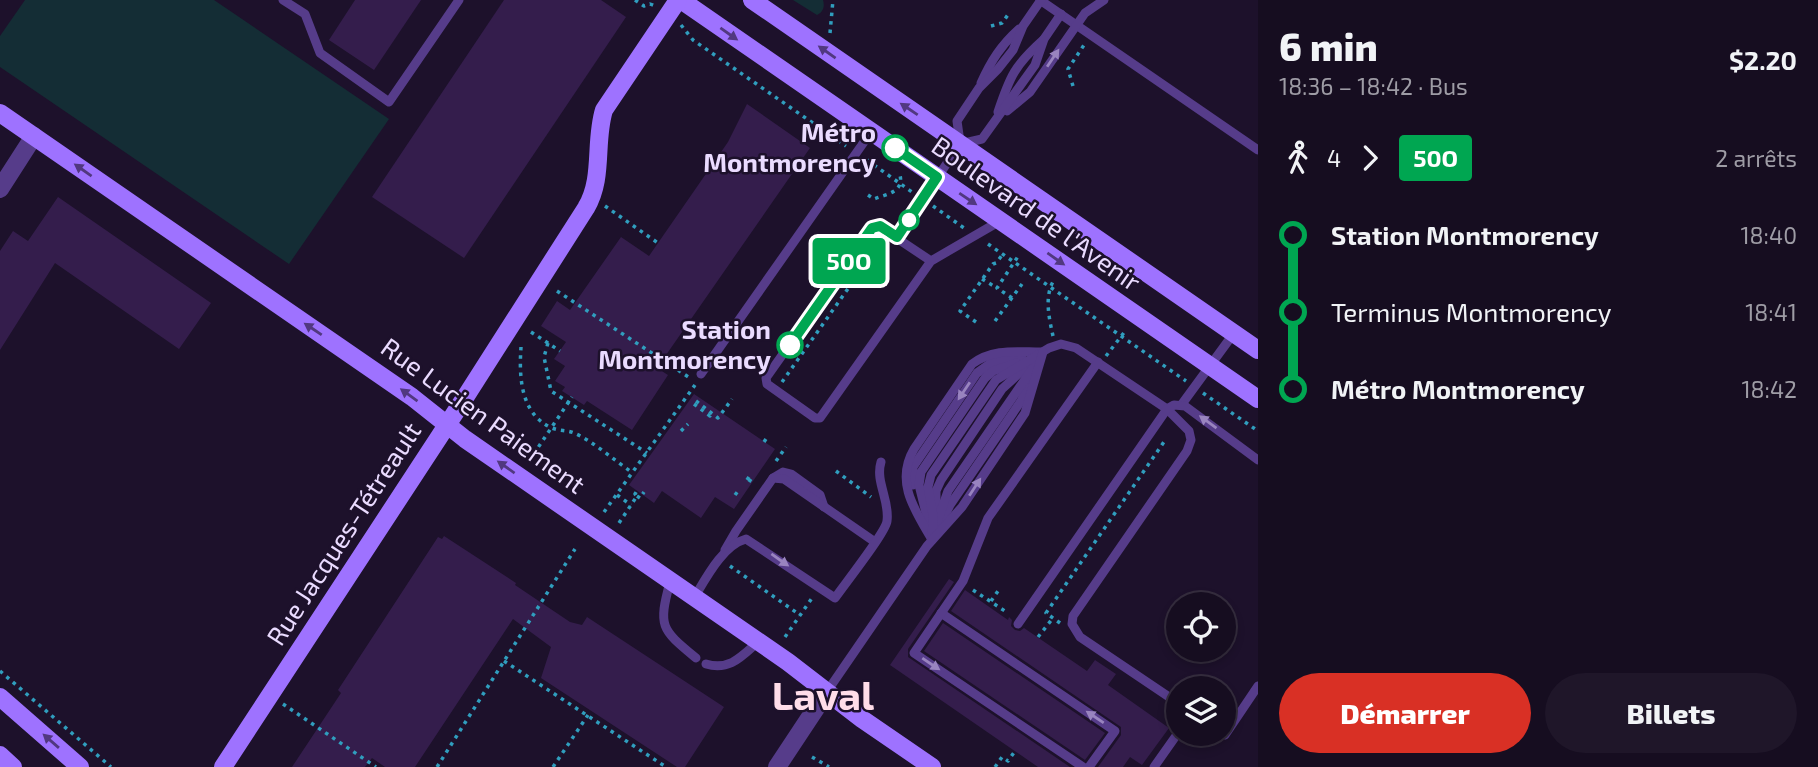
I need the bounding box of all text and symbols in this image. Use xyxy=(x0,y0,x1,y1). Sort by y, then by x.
text: 6 min xyxy=(1279,23,1378,69)
one-way arrow xyxy=(720,27,738,41)
text: $2.20 xyxy=(1729,44,1797,75)
one-way arrow xyxy=(818,45,836,59)
one-way arrow xyxy=(1046,49,1060,67)
text: 18:36 – 18:42 · Bus xyxy=(1279,72,1468,100)
one-way arrow xyxy=(900,102,918,116)
place label: Métro Montmorency xyxy=(703,116,876,178)
street label: Boulevard de l'Avenir xyxy=(927,129,1147,296)
marker: Métro Montmorency xyxy=(882,135,908,161)
icon: walk xyxy=(1279,139,1317,177)
icon: forward xyxy=(1351,139,1389,177)
text: 50O xyxy=(1413,143,1458,172)
text: 4 xyxy=(1327,144,1341,172)
text: 2 arrêts xyxy=(1715,144,1797,172)
one-way arrow xyxy=(74,163,92,177)
one-way arrow xyxy=(959,192,977,206)
unlabelled marker xyxy=(899,210,919,230)
text: Station Montmorency xyxy=(1331,219,1599,250)
text: 18:40 xyxy=(1740,221,1797,249)
line badge: 50O xyxy=(809,238,889,284)
text: 50O xyxy=(827,246,871,275)
one-way arrow xyxy=(1047,252,1065,266)
text: Terminus Montmorency xyxy=(1331,296,1612,327)
text: 18:41 xyxy=(1745,298,1797,326)
place label: Station Montmorency xyxy=(598,313,771,375)
one-way arrow xyxy=(304,323,323,336)
street label: Rue Lucien Paiement xyxy=(376,330,592,499)
marker: Station Montmorency xyxy=(777,332,803,358)
text: Métro Montmorency xyxy=(1331,373,1585,404)
text: 18:42 xyxy=(1741,375,1797,403)
one-way arrow xyxy=(957,382,971,400)
one-way arrow xyxy=(400,389,418,403)
one-way arrow xyxy=(1199,415,1217,429)
street label: Rue Jacques-Tétreault xyxy=(259,416,426,650)
one-way arrow xyxy=(497,460,515,474)
one-way arrow xyxy=(969,477,982,497)
one-way arrow xyxy=(770,553,789,566)
map controls xyxy=(1166,592,1236,746)
button: locate xyxy=(1166,592,1236,662)
one-way arrow xyxy=(922,657,940,671)
district label: Laval xyxy=(772,670,874,718)
button: Démarrer xyxy=(1279,673,1531,753)
button: Billets xyxy=(1545,673,1797,753)
button: layers xyxy=(1166,676,1236,746)
one-way arrow xyxy=(1086,710,1104,724)
one-way arrow xyxy=(42,734,59,749)

